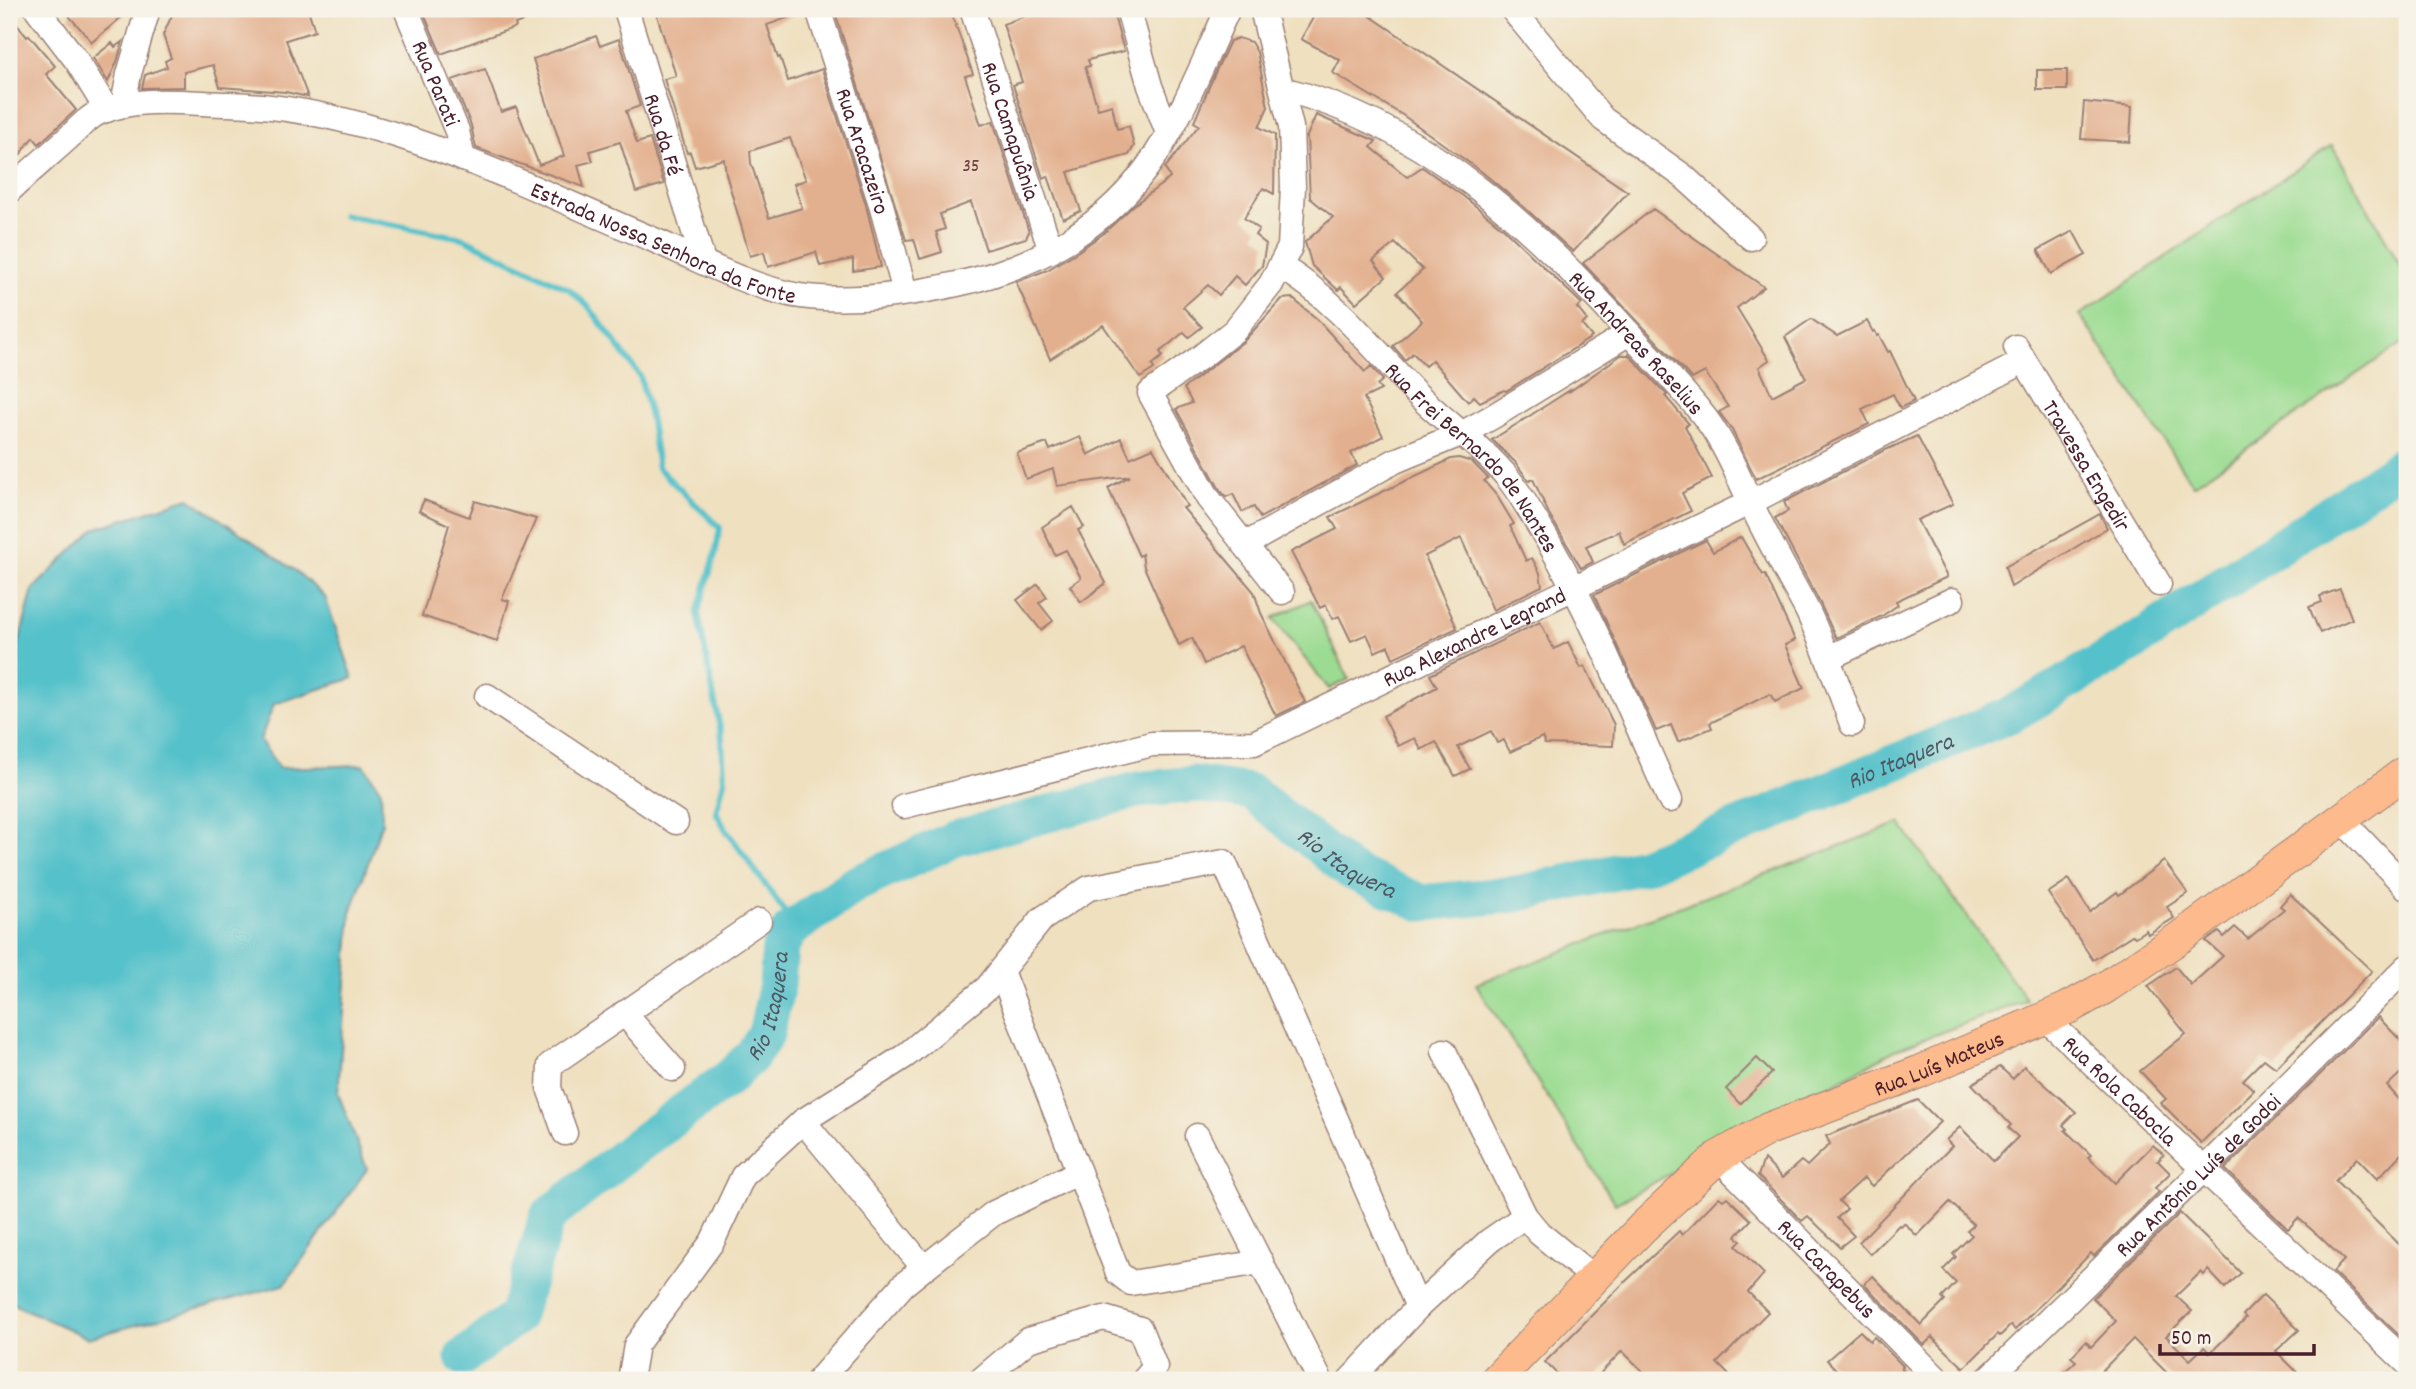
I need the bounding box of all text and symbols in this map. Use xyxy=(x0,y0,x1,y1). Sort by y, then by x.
street label: Rua Parati xyxy=(401,36,466,132)
street label: Rua Camapuânia xyxy=(970,58,1047,206)
street label: Rua Aracazeiro xyxy=(825,84,896,219)
street label: Rua da Fé xyxy=(633,90,689,180)
house number: 35 xyxy=(962,154,980,181)
street label: Estrada Nossa Senhora da Fonte xyxy=(525,175,798,315)
street label: Rua Andreas Raselius xyxy=(1559,265,1710,424)
street label: Rua Frei Bernardo de Nantes xyxy=(1375,356,1565,560)
street label: Travessa Engedir xyxy=(2032,395,2137,539)
street label: Rua Alexandre Legrand xyxy=(1378,581,1573,698)
water label: Rio Itaquera xyxy=(1843,725,1961,800)
water label: Rio Itaquera xyxy=(1288,821,1402,910)
water label: Rio Itaquera xyxy=(739,950,800,1069)
street label: Rua Luís Mateus xyxy=(1870,1024,2010,1108)
street label: Rua Rola Cabocla xyxy=(2053,1030,2184,1156)
street label: Rua Antônio Luís de Godoi xyxy=(2109,1088,2290,1267)
street label: Rua Carapebus xyxy=(1768,1213,1882,1328)
scale bar xyxy=(2160,1312,2314,1356)
text: 50 m xyxy=(2171,1325,2211,1355)

